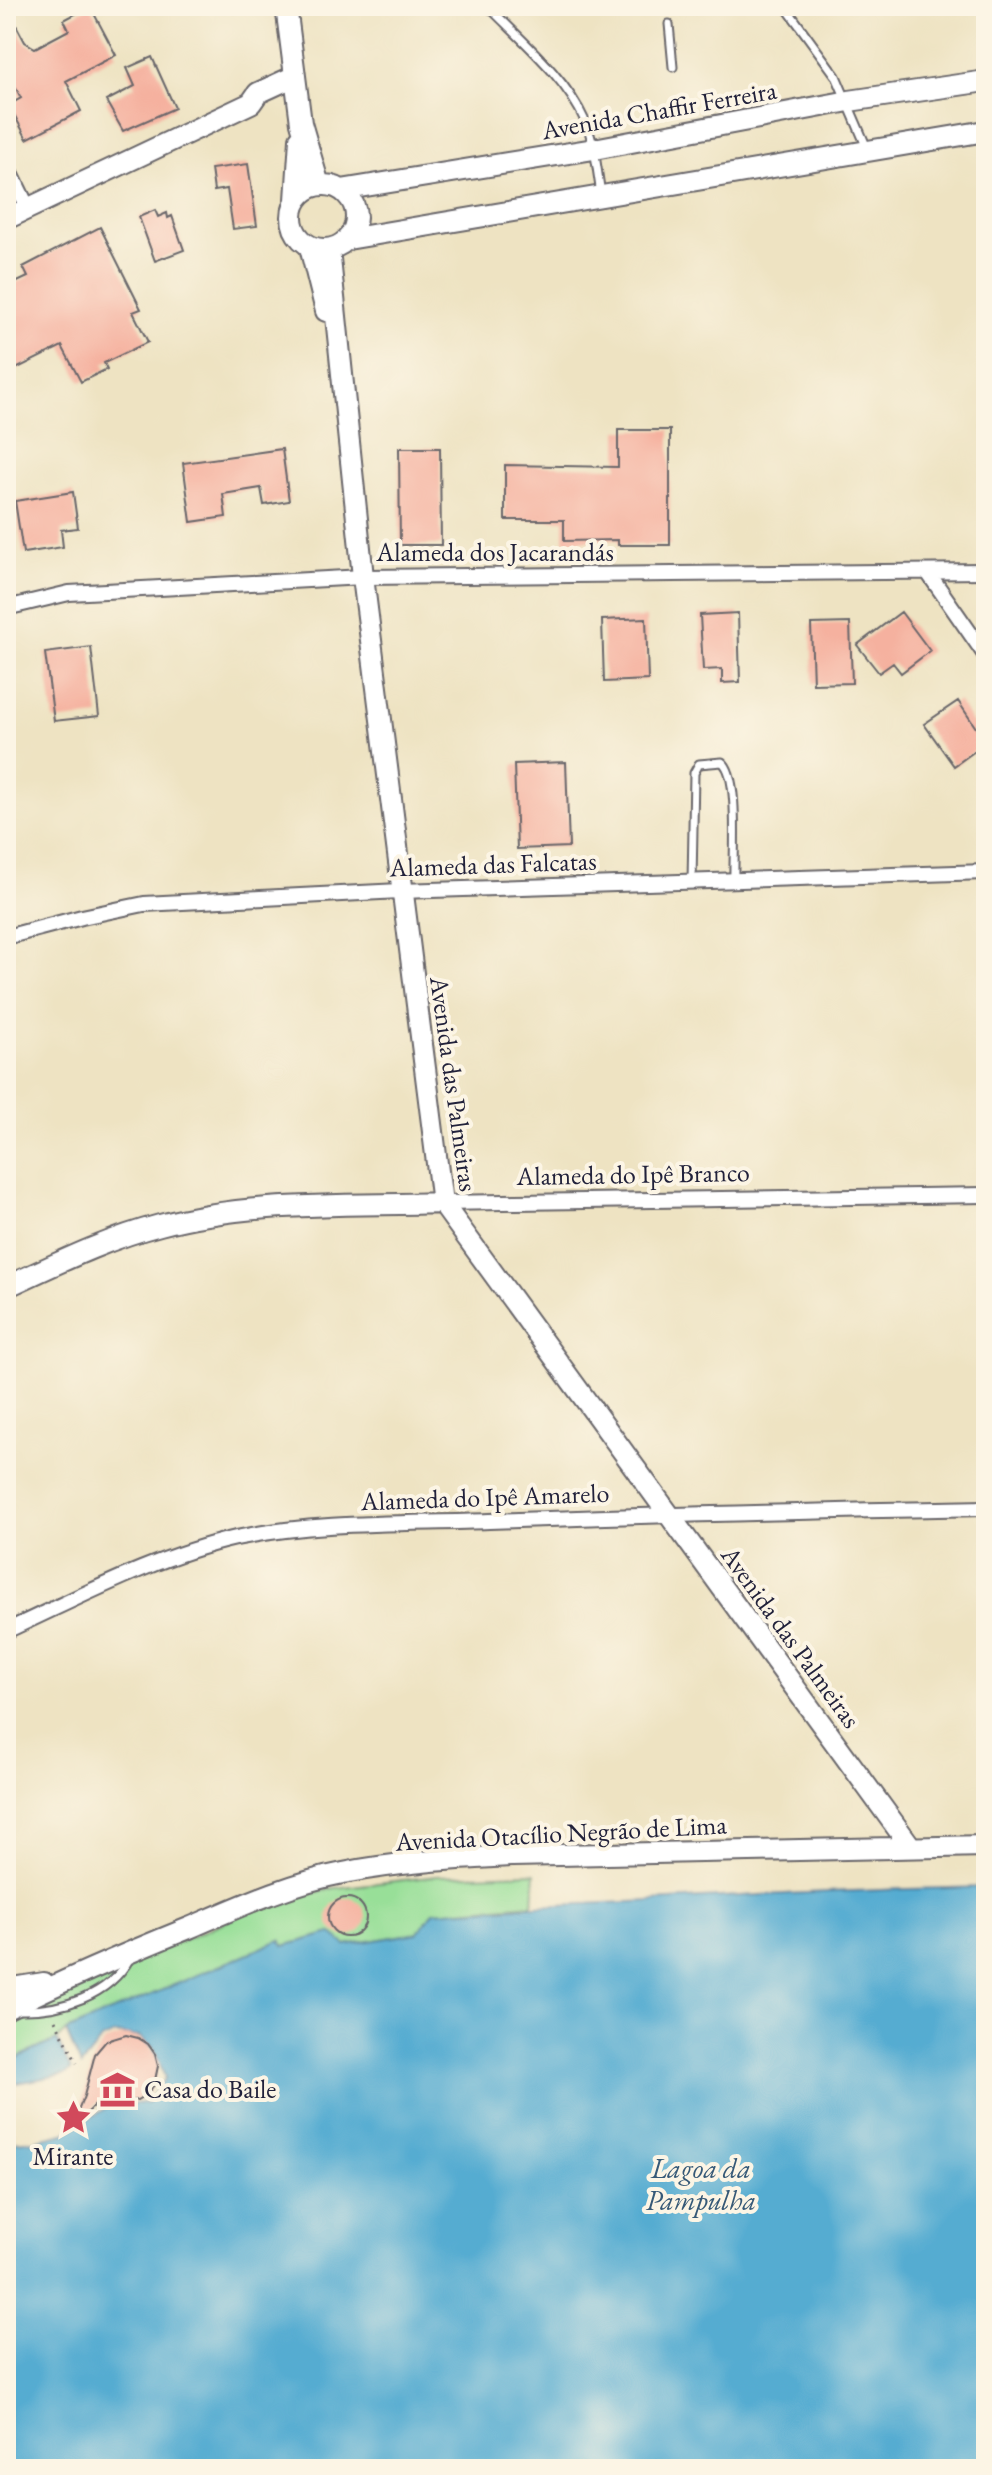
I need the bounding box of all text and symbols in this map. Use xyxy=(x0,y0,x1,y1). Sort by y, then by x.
street label: Avenida Chaffir Ferreira xyxy=(538,73,780,148)
street label: Alameda dos Jacarandás xyxy=(375,535,614,569)
street label: Alameda das Falcatas xyxy=(388,843,597,885)
street label: Avenida das Palmeiras xyxy=(422,973,486,1194)
street label: Alameda do Ipê Branco xyxy=(515,1155,750,1193)
street label: Alameda do Ipê Amarelo xyxy=(359,1476,610,1518)
street label: Avenida das Palmeiras xyxy=(713,1538,868,1735)
street label: Avenida Otacílio Negrão de Lima xyxy=(393,1807,728,1859)
museum icon: Casa do Baile xyxy=(99,2070,137,2108)
place label: Casa do Baile xyxy=(144,2072,276,2106)
place icon: Mirante xyxy=(54,2098,92,2136)
place label: Mirante xyxy=(33,2139,113,2173)
water label: Lagoa da Pampulha xyxy=(646,2150,756,2218)

